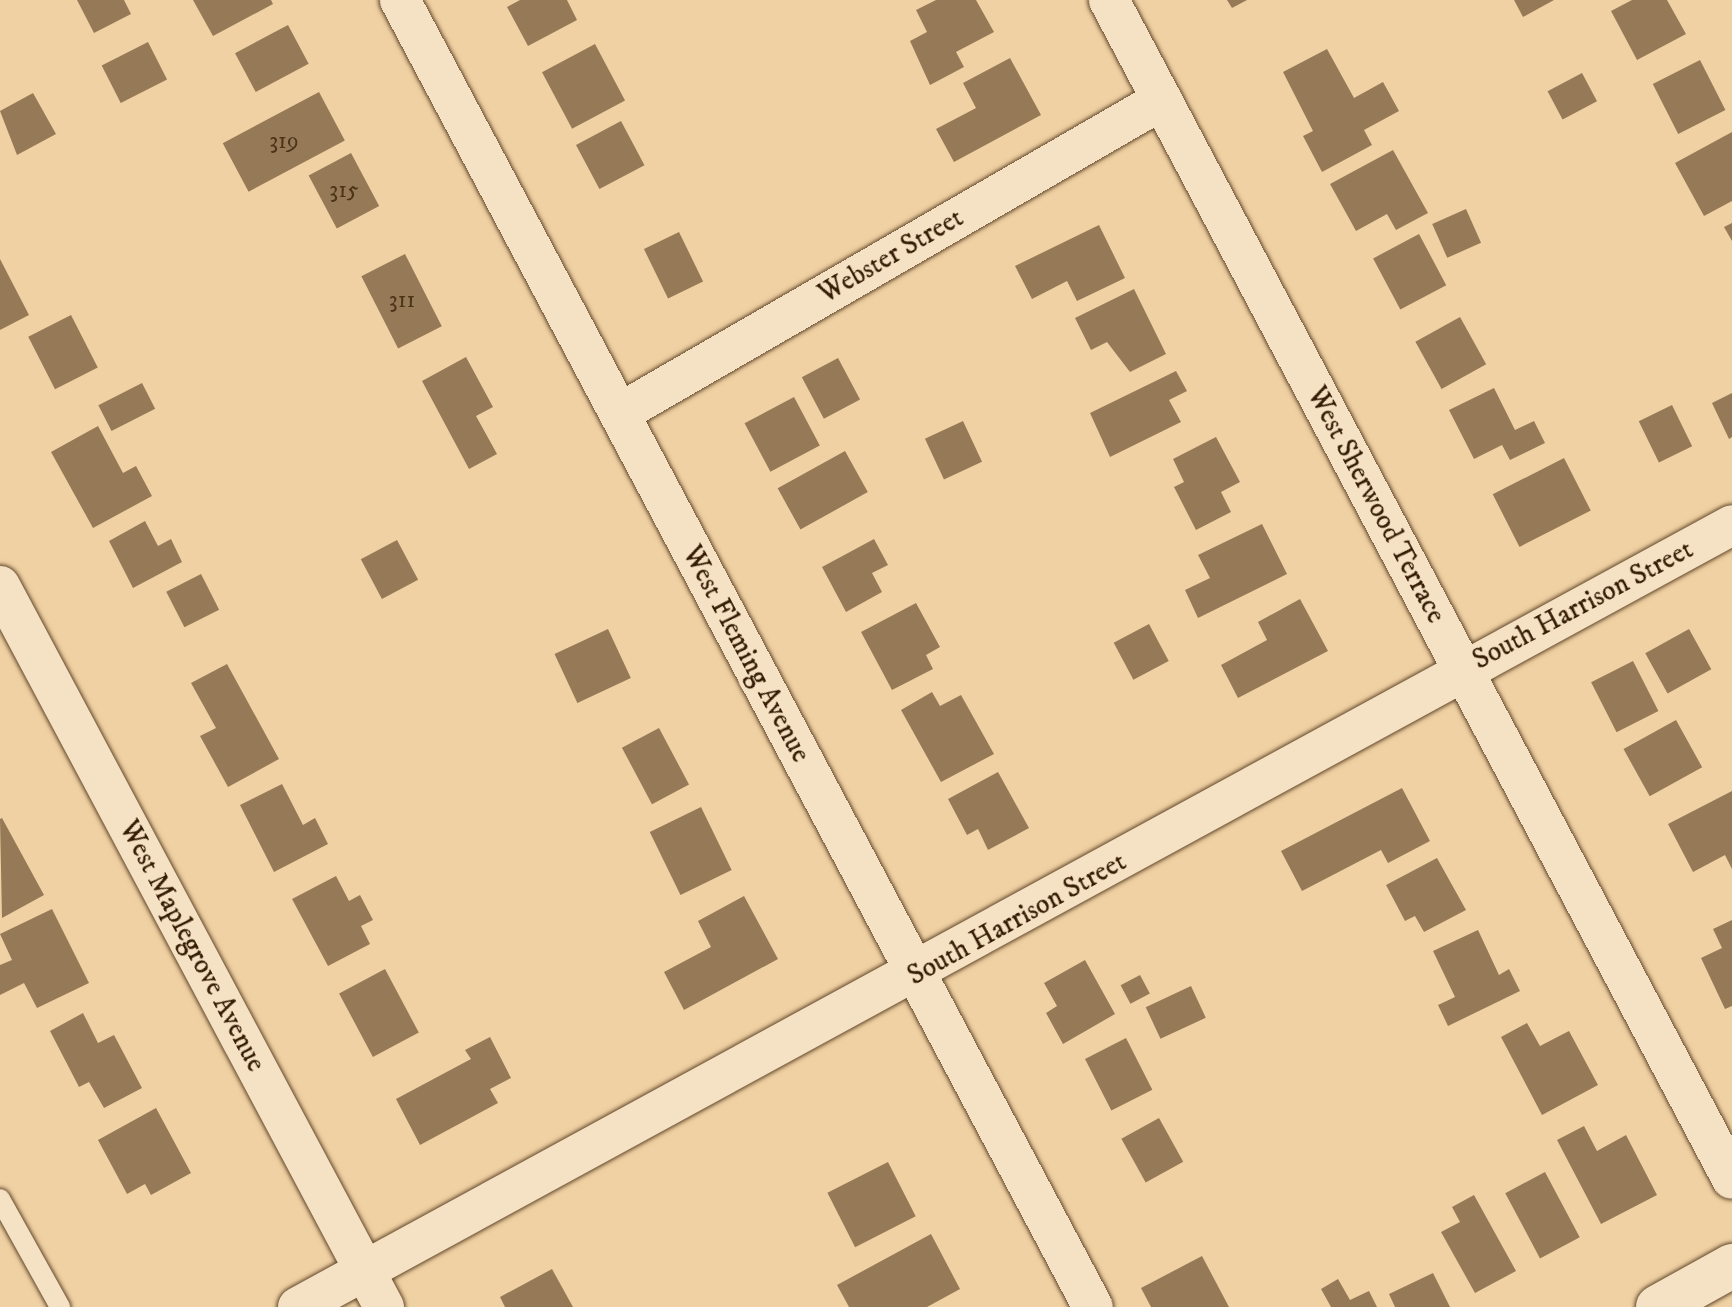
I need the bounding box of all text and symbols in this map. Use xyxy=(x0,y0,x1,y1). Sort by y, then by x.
house number: 319 xyxy=(269,128,299,156)
house number: 315 xyxy=(329,177,359,205)
street label: Webster Street xyxy=(813,201,969,311)
house number: 311 xyxy=(389,287,415,315)
street label: West Sherwood Terrace xyxy=(1299,381,1453,629)
street label: South Harrison Street xyxy=(1467,533,1699,677)
street label: West Fleming Avenue xyxy=(675,540,817,768)
street label: West Maplegrove Avenue xyxy=(111,815,273,1077)
street label: South Harrison Street xyxy=(902,845,1132,993)

